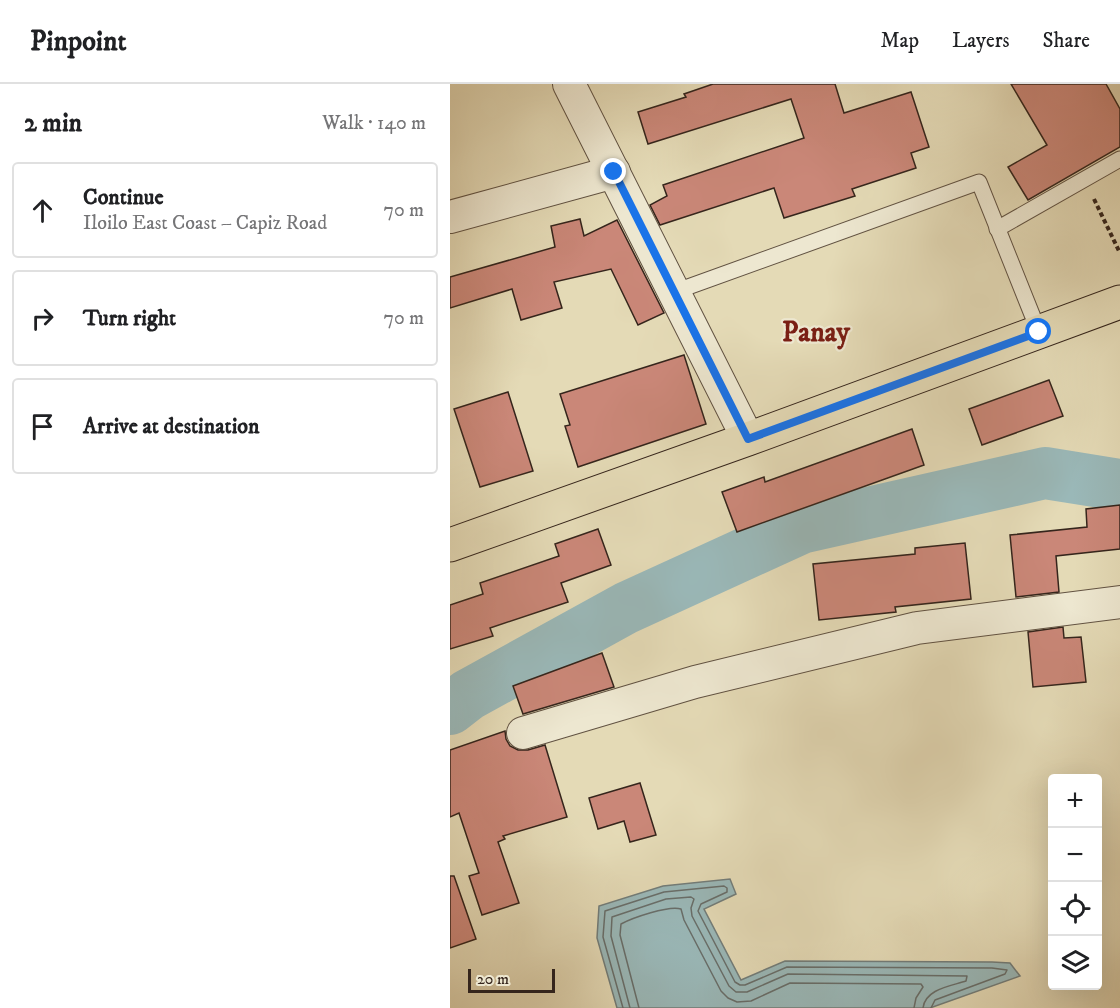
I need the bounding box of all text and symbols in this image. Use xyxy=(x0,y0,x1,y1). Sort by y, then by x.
text: Pinpoint xyxy=(30,24,126,59)
text: Map xyxy=(880,28,919,54)
text: Layers xyxy=(952,28,1010,54)
text: Share xyxy=(1043,28,1090,54)
text: 2 min xyxy=(24,107,82,140)
text: Walk · 140 m xyxy=(322,111,426,136)
route end xyxy=(600,158,626,184)
text: Continue xyxy=(83,184,164,211)
icon: ahead xyxy=(26,194,59,227)
text: 70 m xyxy=(383,198,424,223)
text: Iloilo East Coast – Capiz Road xyxy=(83,211,327,236)
icon: right xyxy=(26,302,59,335)
text: Turn right xyxy=(83,305,176,332)
text: 70 m xyxy=(383,306,424,331)
district label: Panay xyxy=(782,315,851,350)
route start xyxy=(1025,318,1051,344)
icon: arrive xyxy=(26,410,59,443)
text: Arrive at destination xyxy=(83,413,260,440)
map controls xyxy=(1048,774,1102,990)
button: + xyxy=(1048,774,1102,828)
button: − xyxy=(1048,828,1102,882)
button: locate xyxy=(1048,882,1102,936)
button: layers xyxy=(1048,936,1102,990)
scale bar xyxy=(468,966,555,994)
text: 20 m xyxy=(477,969,509,989)

